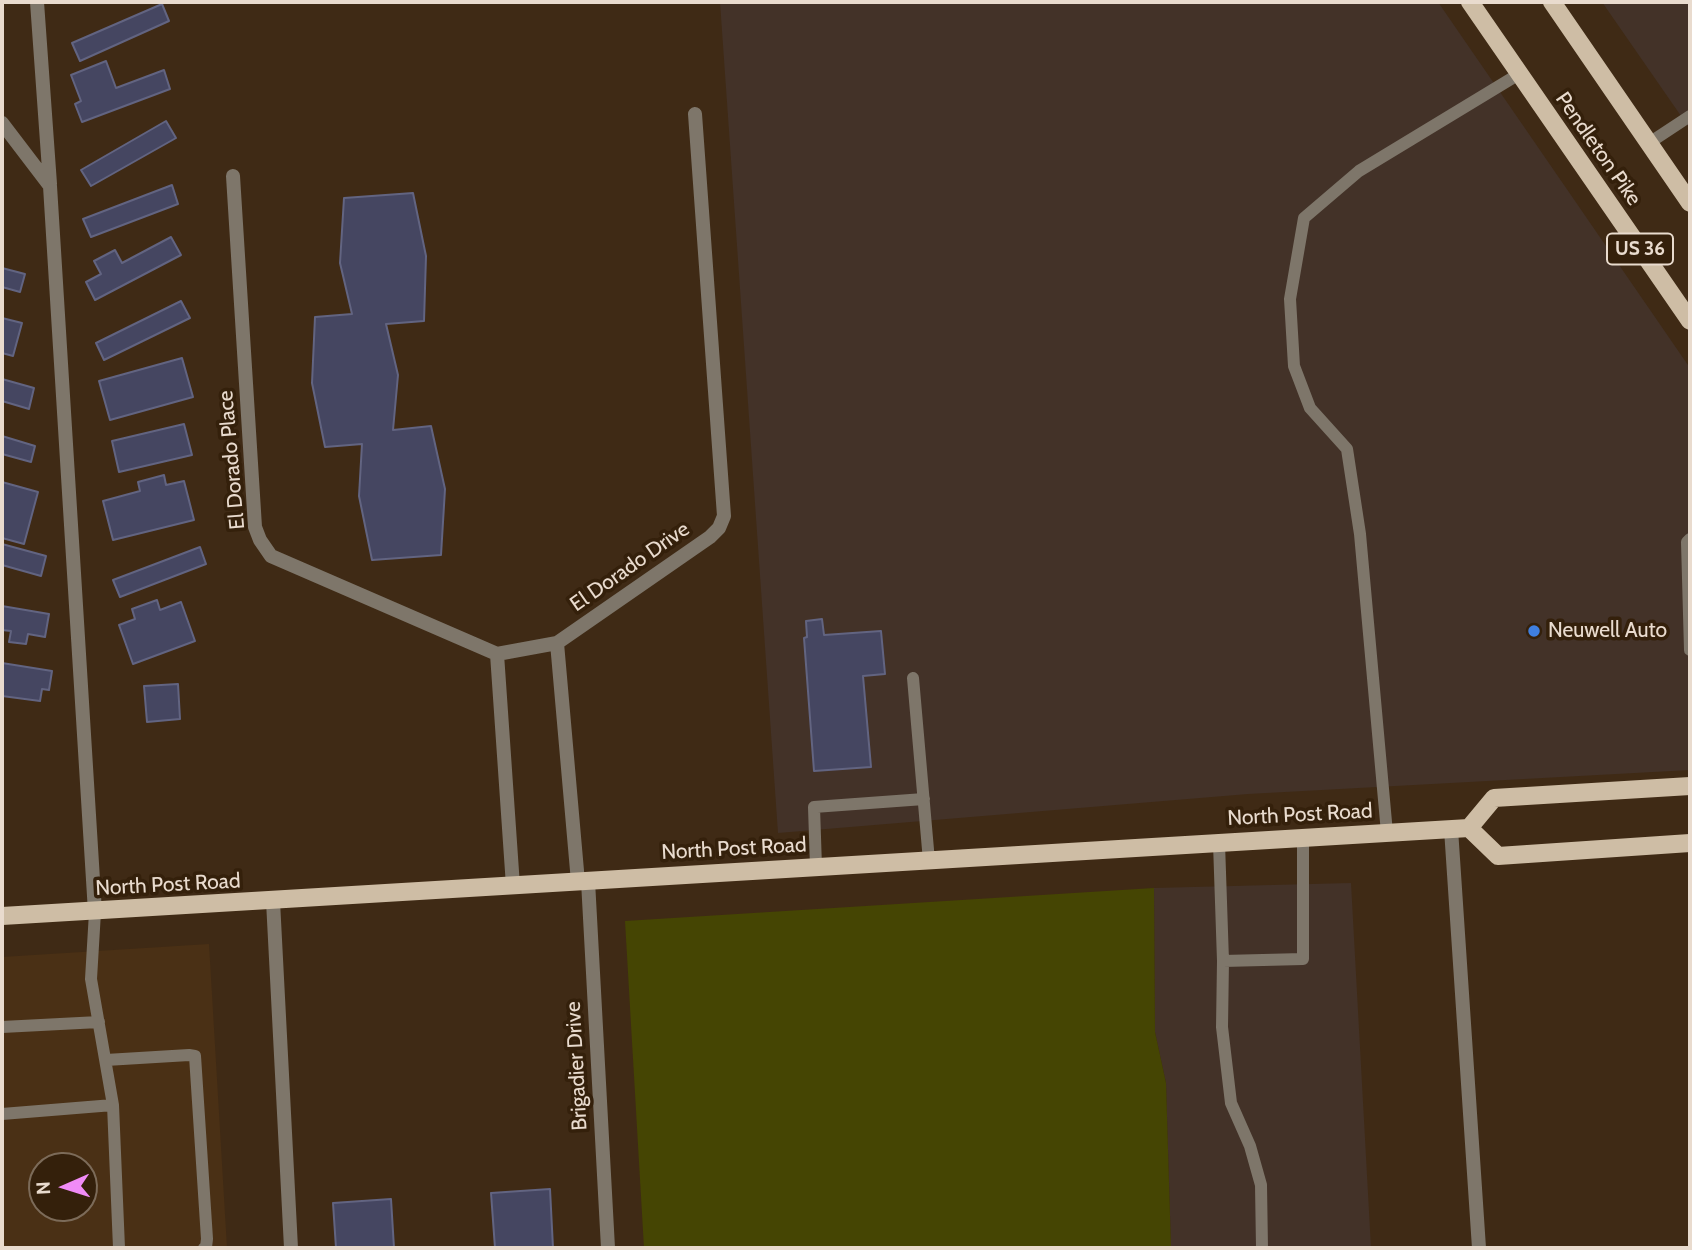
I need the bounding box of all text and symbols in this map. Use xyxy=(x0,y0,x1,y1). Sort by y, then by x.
street label: Pendleton Pike xyxy=(1550,87,1646,211)
road number: US 36 xyxy=(1607,233,1673,264)
street label: El Dorado Place xyxy=(213,389,251,531)
street label: El Dorado Drive xyxy=(566,517,694,617)
place label: Neuwell Auto xyxy=(1548,618,1667,644)
marker: Neuwell Auto xyxy=(1526,623,1542,639)
street label: North Post Road xyxy=(1227,799,1373,831)
street label: North Post Road xyxy=(661,833,807,865)
street label: North Post Road xyxy=(95,869,241,901)
street label: Brigadier Drive xyxy=(561,1001,593,1131)
north arrow xyxy=(28,1152,98,1222)
text: N xyxy=(32,1181,55,1195)

